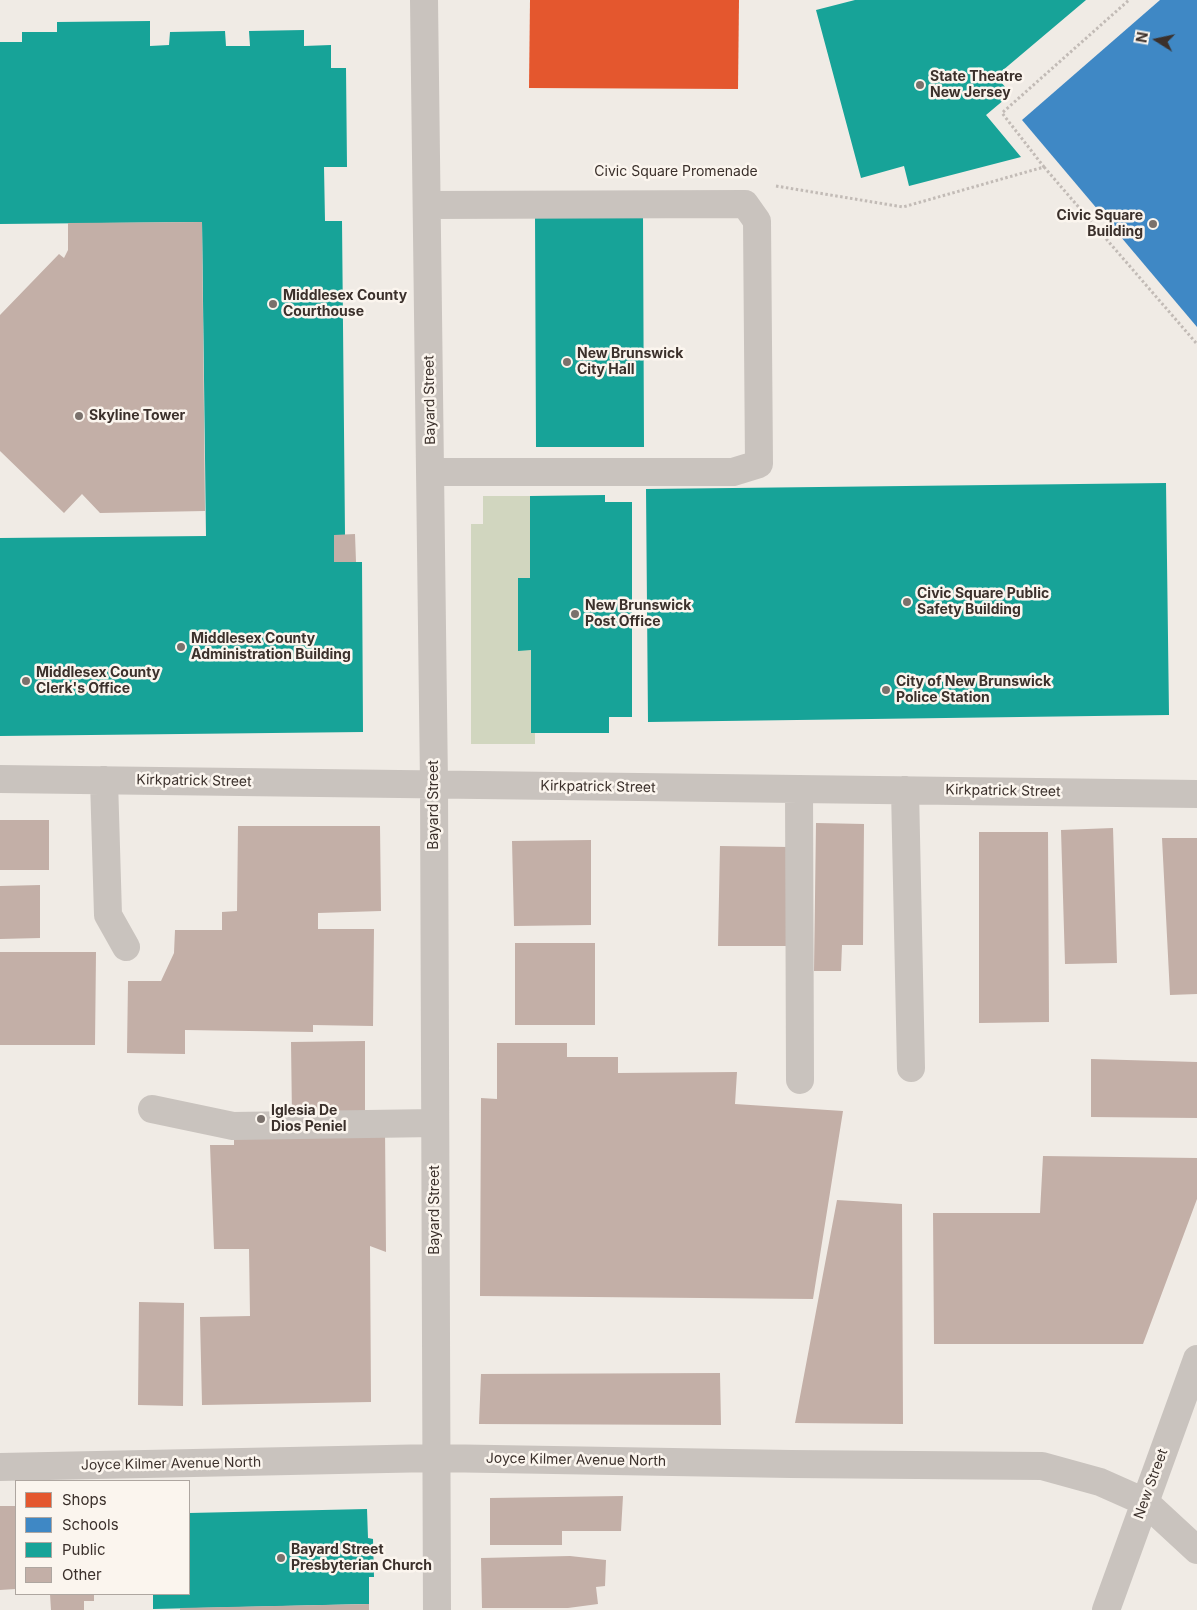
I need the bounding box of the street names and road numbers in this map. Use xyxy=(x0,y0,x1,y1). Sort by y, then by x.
street label: Civic Square Promenade xyxy=(594,164,758,180)
street label: Bayard Street xyxy=(421,355,439,445)
street label: Bayard Street xyxy=(426,760,442,850)
street label: Kirkpatrick Street xyxy=(136,772,252,790)
street label: Kirkpatrick Street xyxy=(540,778,656,796)
street label: Kirkpatrick Street xyxy=(945,782,1061,800)
street label: Bayard Street xyxy=(427,1165,443,1255)
street label: New Street xyxy=(1131,1447,1171,1521)
street label: Joyce Kilmer Avenue North xyxy=(486,1450,666,1470)
street label: Joyce Kilmer Avenue North xyxy=(81,1454,261,1474)

